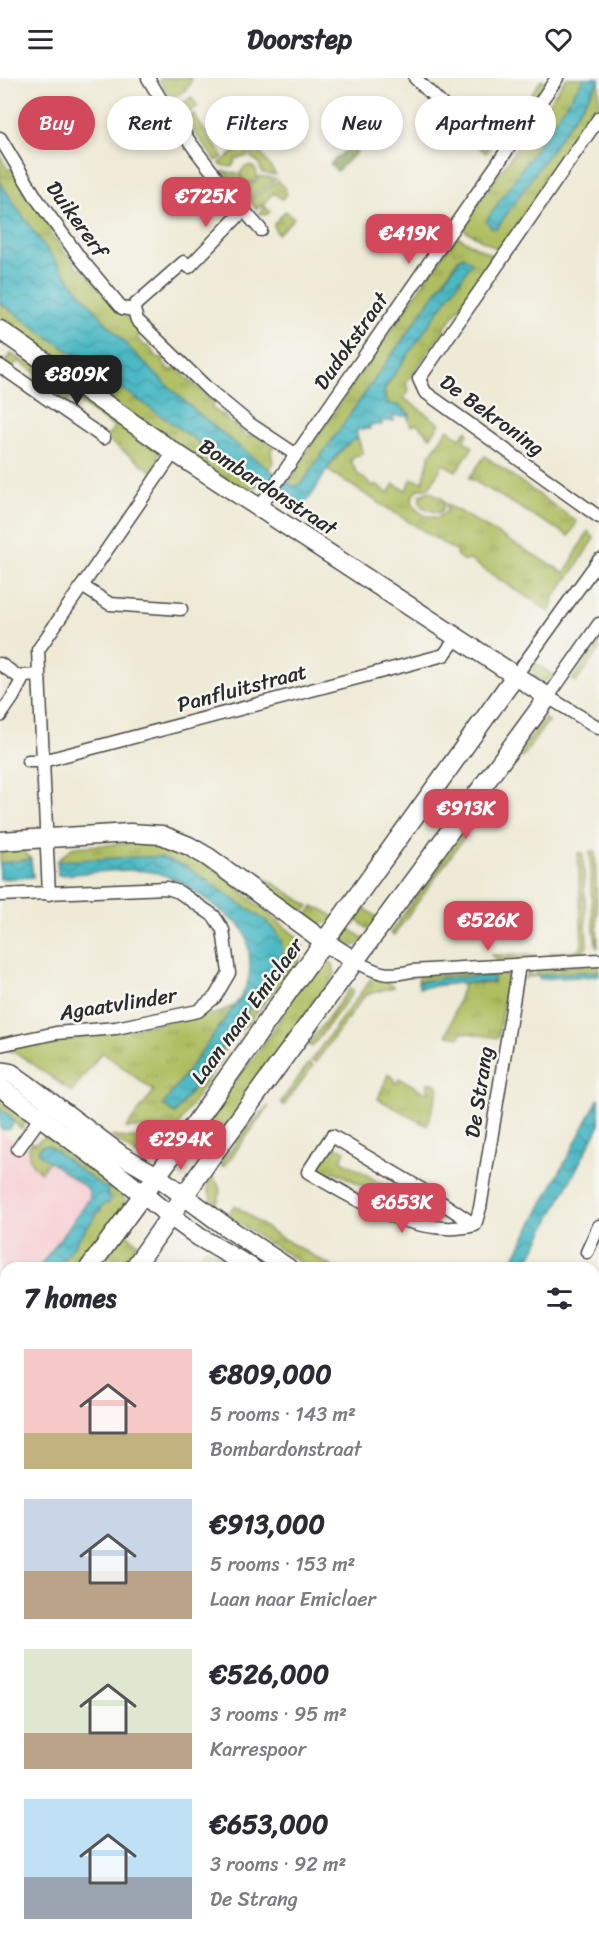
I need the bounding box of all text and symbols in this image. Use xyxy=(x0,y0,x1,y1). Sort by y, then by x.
text: Doorstep xyxy=(247,15,352,63)
icon: menu xyxy=(24,23,57,56)
icon: heart xyxy=(542,23,575,56)
chip: Buy xyxy=(18,96,95,150)
chip: Rent xyxy=(107,96,193,150)
chip: Filters xyxy=(205,96,309,150)
chip: New xyxy=(321,96,403,150)
chip: Apartment xyxy=(415,96,556,150)
street label: Duikererf xyxy=(36,172,120,268)
pin: €725K xyxy=(164,177,248,228)
text: €725K xyxy=(176,179,236,214)
pin: €419K xyxy=(367,214,451,265)
text: €419K xyxy=(380,216,438,251)
street label: Dudokstraat xyxy=(303,283,400,398)
pin: €809K xyxy=(35,355,119,406)
text: €809K xyxy=(46,357,108,392)
street label: De Bekroning xyxy=(431,364,553,467)
street label: Bombardonstraat xyxy=(191,428,346,547)
street label: Panfluitstraat xyxy=(173,652,311,724)
pin: €913K xyxy=(424,789,508,840)
text: €913K xyxy=(437,791,495,826)
pin: €526K xyxy=(446,901,530,952)
text: €526K xyxy=(458,903,518,938)
street label: Laan naar Emiclaer xyxy=(180,928,314,1093)
street label: Agaatvlinder xyxy=(56,976,181,1032)
street label: De Strang xyxy=(453,1043,505,1141)
pin: €294K xyxy=(139,1120,223,1171)
text: €294K xyxy=(150,1122,212,1157)
pin: €653K xyxy=(360,1183,444,1234)
text: €653K xyxy=(372,1185,432,1220)
text: 7 homes xyxy=(24,1275,116,1321)
icon: filters xyxy=(543,1282,576,1315)
text: €809,000 xyxy=(210,1351,332,1397)
icon: home xyxy=(72,1373,144,1445)
text: 5 rooms · 143 m² xyxy=(210,1397,356,1432)
text: Bombardonstraat xyxy=(210,1432,362,1467)
text: €913,000 xyxy=(210,1501,325,1547)
icon: home xyxy=(72,1523,144,1595)
text: 5 rooms · 153 m² xyxy=(210,1547,355,1582)
text: Laan naar Emiclaer xyxy=(210,1582,376,1617)
text: €526,000 xyxy=(210,1651,329,1697)
icon: home xyxy=(72,1673,144,1745)
text: 3 rooms · 95 m² xyxy=(210,1697,347,1732)
text: Karrespoor xyxy=(210,1732,306,1767)
text: €653,000 xyxy=(210,1801,328,1847)
icon: home xyxy=(72,1823,144,1895)
text: 3 rooms · 92 m² xyxy=(210,1847,346,1882)
text: De Strang xyxy=(210,1882,298,1917)

